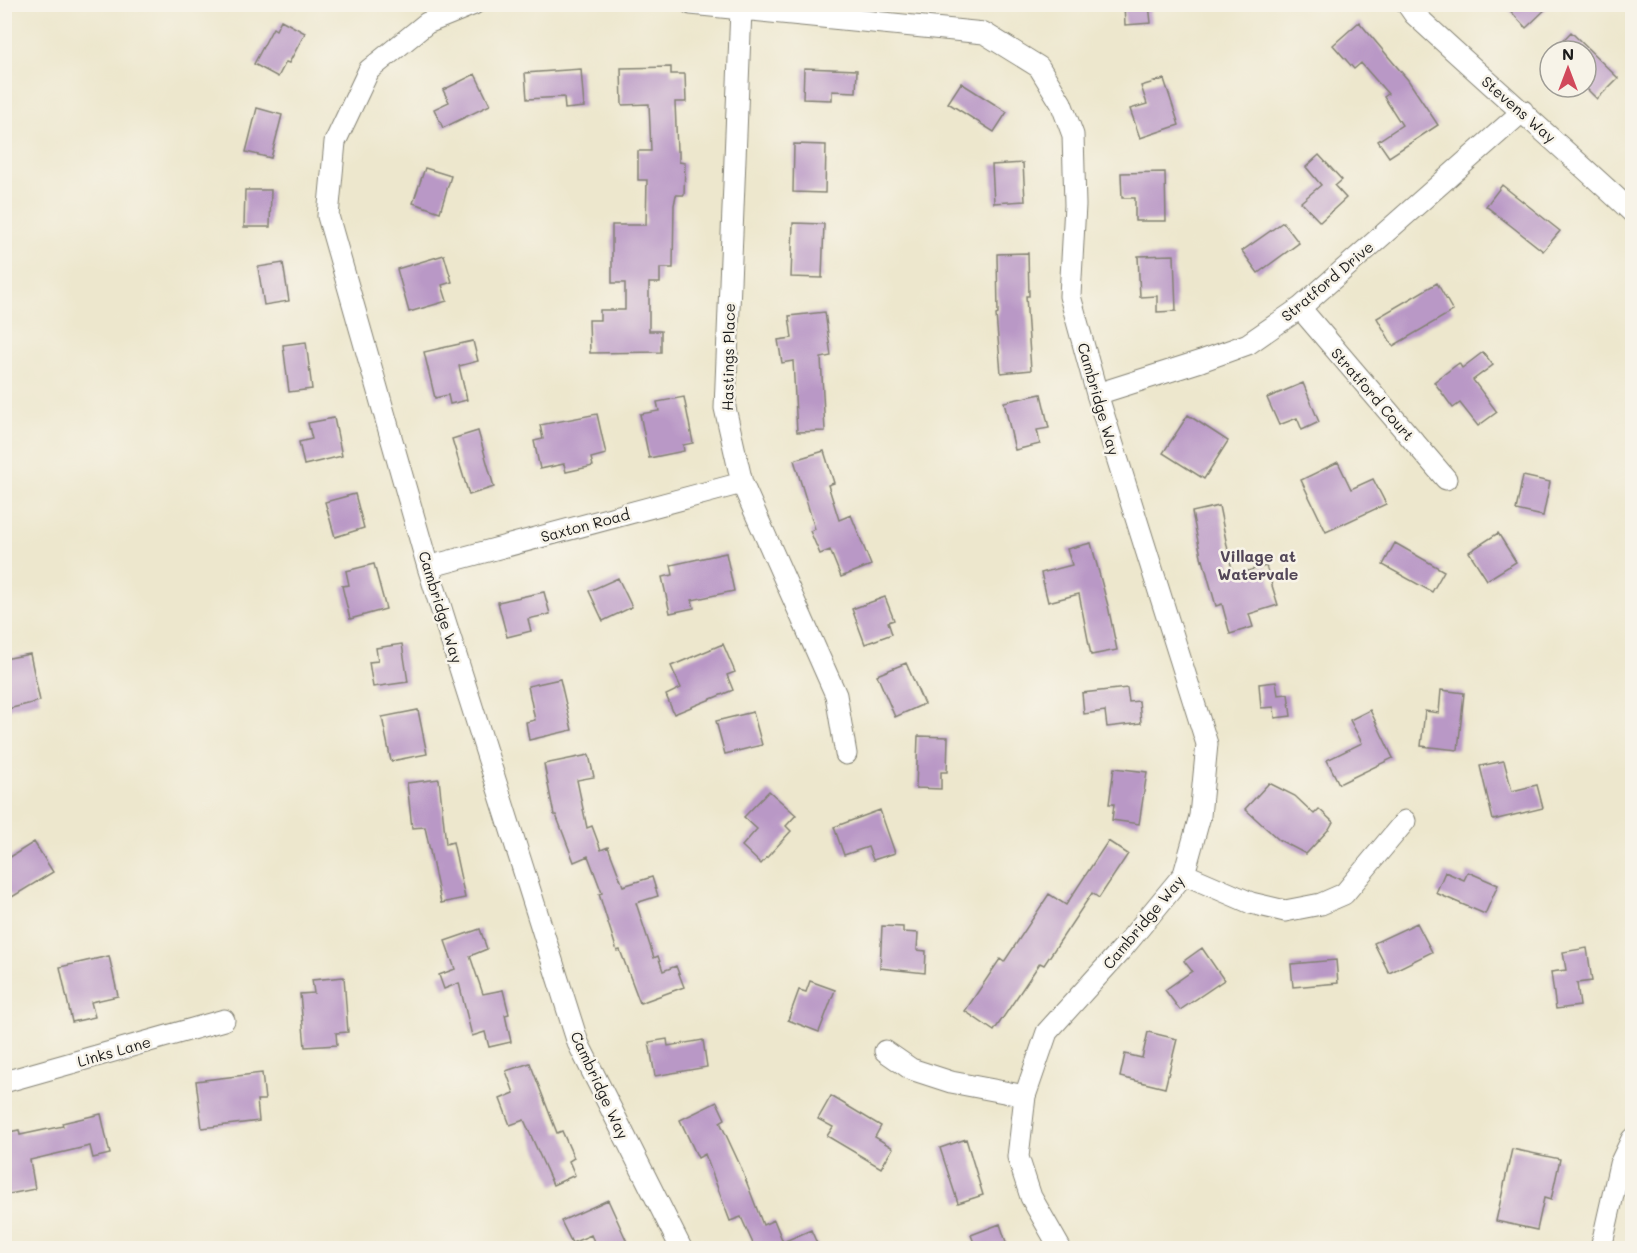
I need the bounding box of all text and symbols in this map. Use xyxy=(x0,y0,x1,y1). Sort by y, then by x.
north arrow xyxy=(1538,39,1598,99)
text: N xyxy=(1562,43,1574,64)
street label: Stevens Way xyxy=(1478,71,1561,147)
street label: Stratford Drive xyxy=(1277,236,1377,326)
street label: Hastings Place xyxy=(717,303,739,411)
street label: Cambridge Way xyxy=(1073,340,1125,458)
street label: Stratford Court xyxy=(1327,343,1419,445)
street label: Saxton Road xyxy=(538,504,632,546)
district label: Village at Watervale xyxy=(1218,545,1298,584)
street label: Cambridge Way xyxy=(414,548,468,666)
street label: Cambridge Way xyxy=(1098,871,1188,973)
street label: Cambridge Way xyxy=(566,1028,634,1142)
street label: Links Lane xyxy=(75,1031,153,1071)

